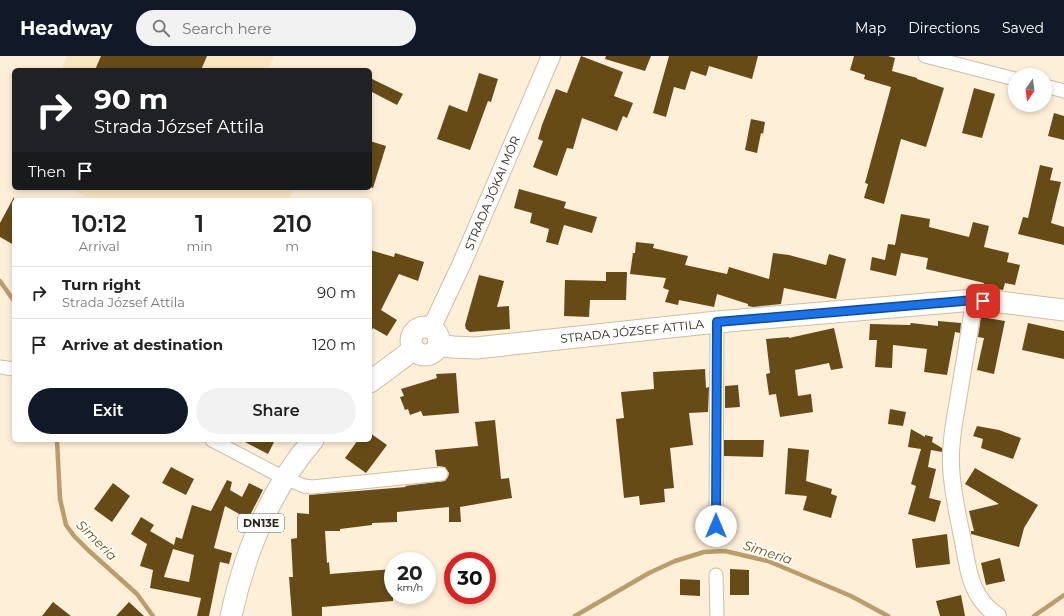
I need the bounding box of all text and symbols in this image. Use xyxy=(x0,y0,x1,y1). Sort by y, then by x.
search box xyxy=(136,10,416,46)
text: Headway xyxy=(20,17,112,40)
icon: search xyxy=(150,17,172,39)
text: Search here xyxy=(182,19,272,38)
text: Map xyxy=(855,19,886,37)
text: Directions xyxy=(908,19,980,37)
text: Saved xyxy=(1002,19,1044,37)
north arrow xyxy=(1008,68,1052,112)
map controls xyxy=(1008,68,1052,112)
text: 90 m xyxy=(94,82,168,116)
icon: right xyxy=(28,84,80,136)
text: Strada József Attila xyxy=(94,116,264,138)
street label: STRADA JÓKAI MÓR xyxy=(461,133,523,252)
icon: arrive xyxy=(74,160,96,182)
text: Then xyxy=(28,162,66,181)
text: 10:12 xyxy=(72,209,126,238)
text: 1 xyxy=(195,209,204,238)
text: 210 xyxy=(273,209,312,238)
text: Arrival xyxy=(79,238,120,254)
text: min xyxy=(186,238,213,254)
text: m xyxy=(285,238,299,254)
text: Turn right xyxy=(62,275,141,294)
icon: right xyxy=(28,282,50,304)
text: 90 m xyxy=(317,283,356,302)
pin xyxy=(966,284,1000,318)
icon: arrive xyxy=(972,290,994,312)
text: Strada József Attila xyxy=(62,294,185,310)
street label: STRADA JÓZSEF ATTILA xyxy=(559,316,705,346)
icon: arrive xyxy=(28,334,50,356)
text: Arrive at destination xyxy=(62,335,223,354)
text: 120 m xyxy=(312,335,356,354)
button: Exit xyxy=(28,388,188,434)
button: Share xyxy=(196,388,356,434)
position arrow xyxy=(695,505,737,547)
road number: DN13E xyxy=(238,514,284,532)
water label: Simeria xyxy=(73,516,121,564)
water label: Simeria xyxy=(741,537,795,567)
speed limit sign: 30 xyxy=(444,552,496,604)
text: 20 xyxy=(397,561,423,585)
text: km/h xyxy=(397,581,423,594)

